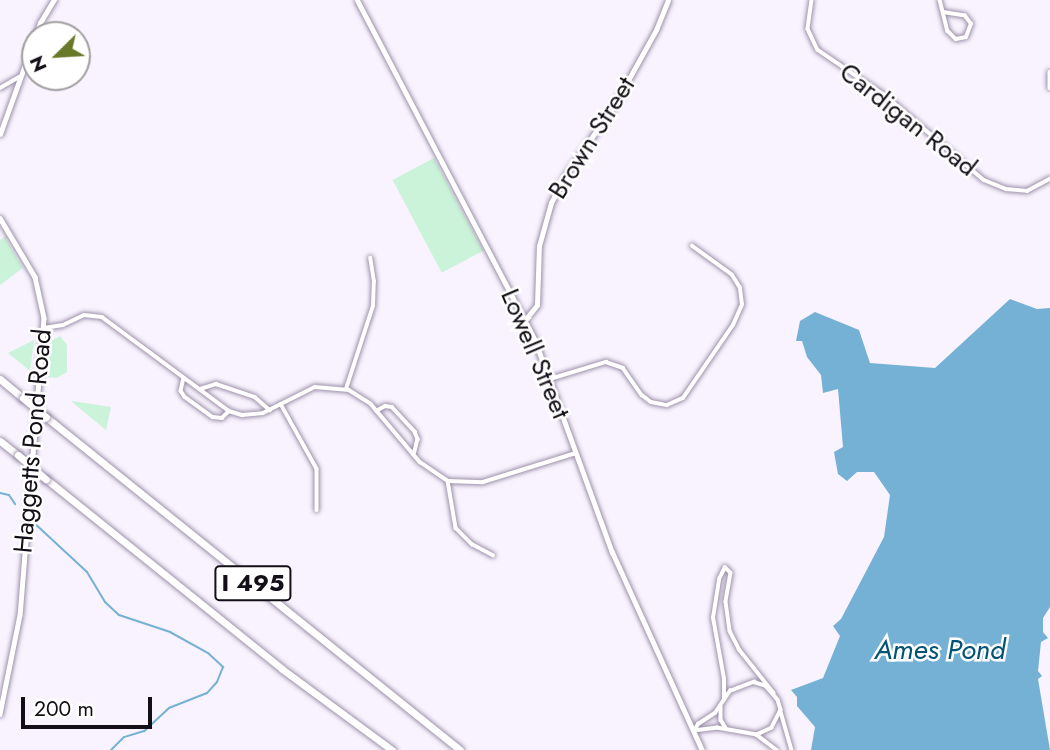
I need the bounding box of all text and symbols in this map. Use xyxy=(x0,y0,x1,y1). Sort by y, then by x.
north arrow xyxy=(21,21,91,91)
text: N xyxy=(23,52,54,76)
street label: Cardigan Road xyxy=(833,57,983,183)
street label: Brown Street xyxy=(542,71,642,205)
street label: Lowell Street xyxy=(494,284,576,424)
street label: Haggetts Pond Road xyxy=(8,328,58,554)
road number: I 495 xyxy=(213,562,293,604)
water label: Ames Pond xyxy=(874,633,1006,667)
scale bar xyxy=(24,684,156,728)
text: 200 m xyxy=(34,694,94,724)

